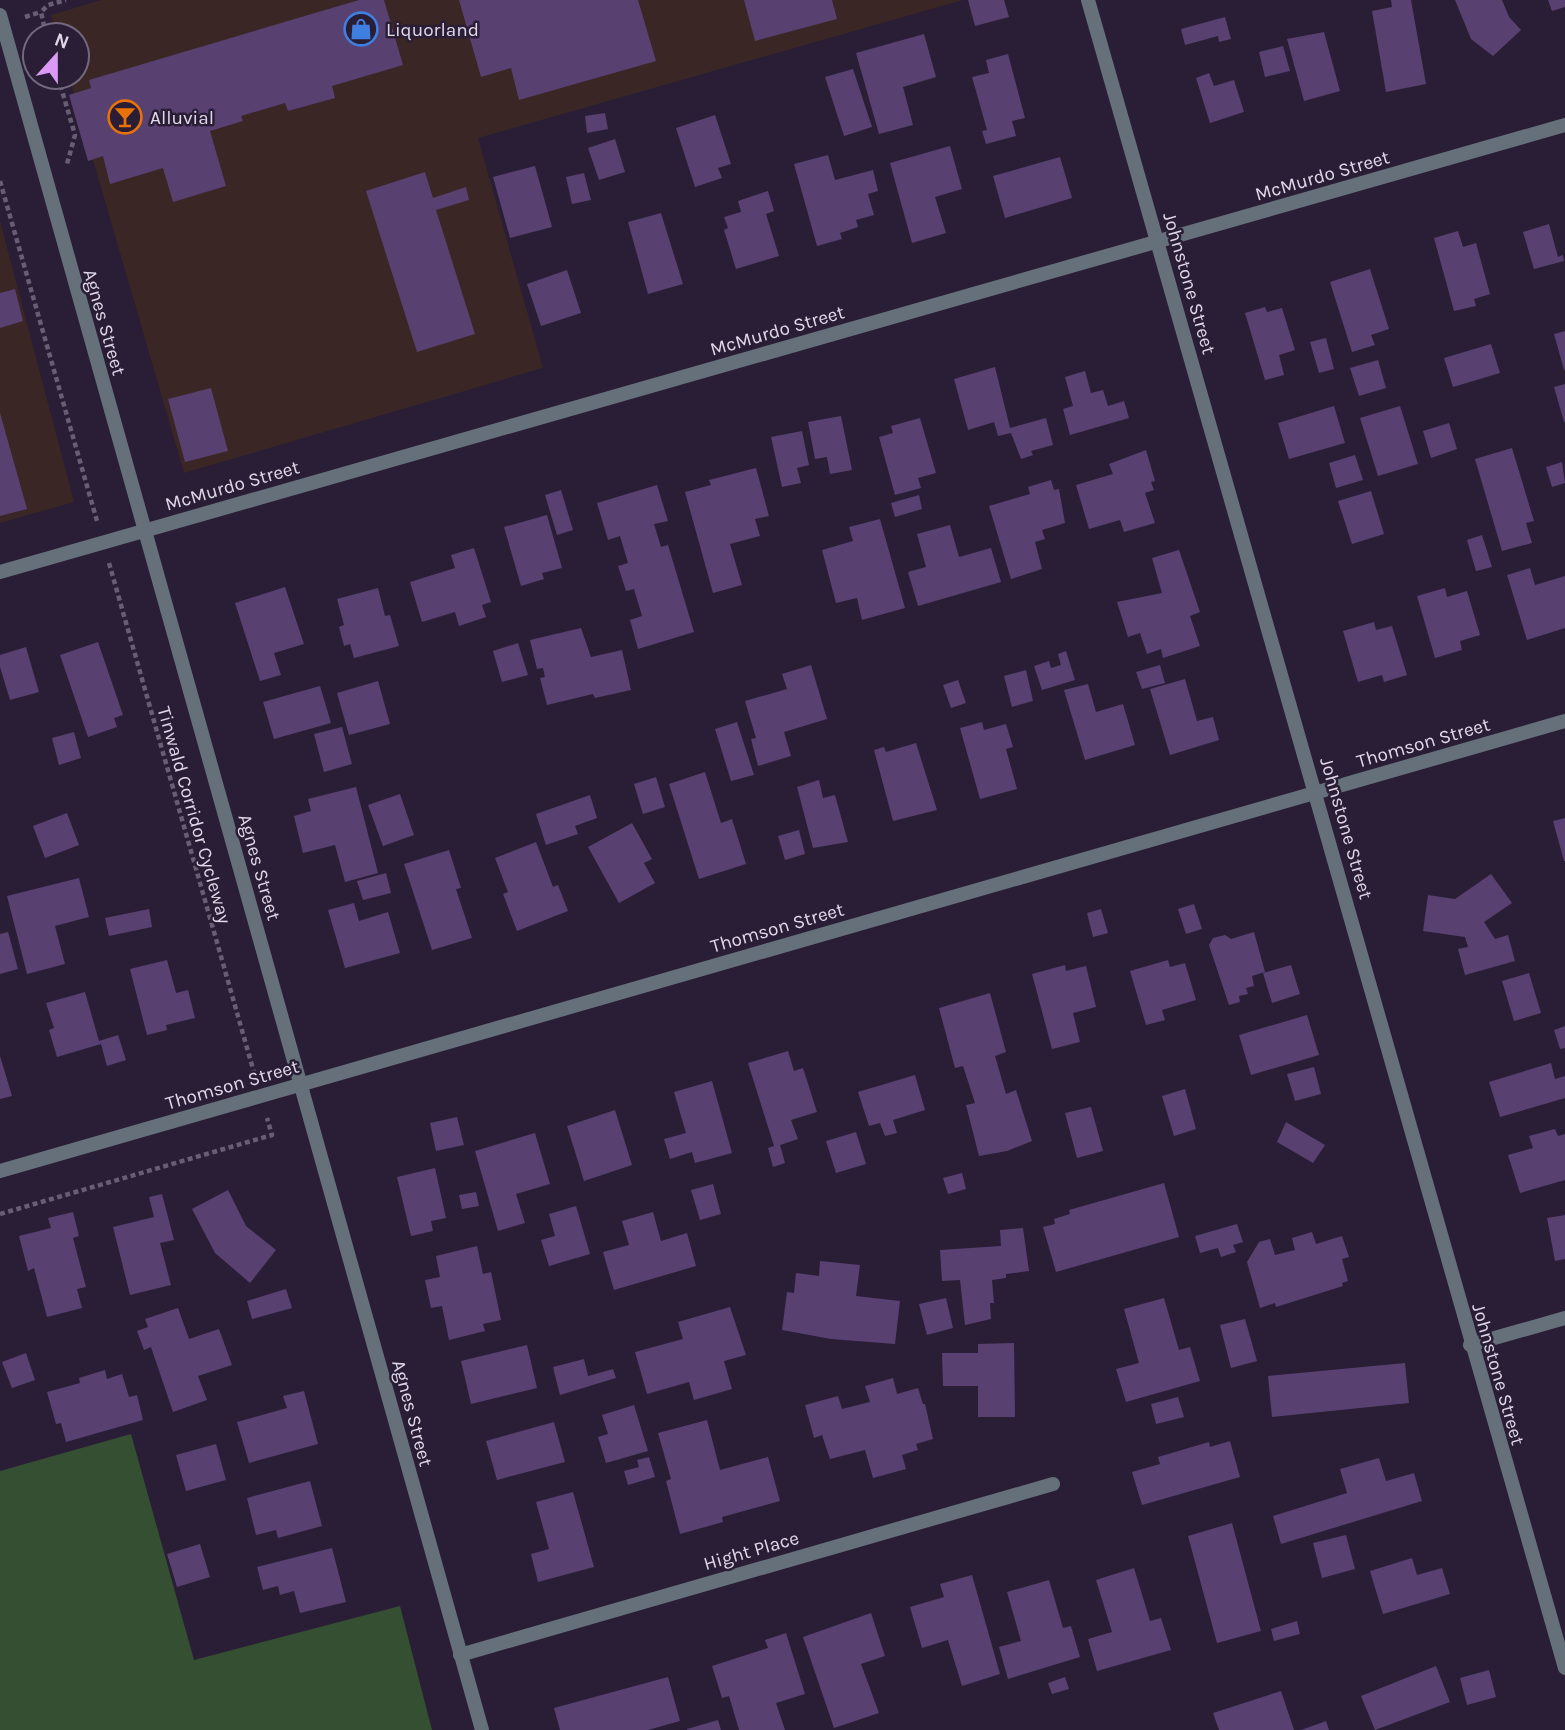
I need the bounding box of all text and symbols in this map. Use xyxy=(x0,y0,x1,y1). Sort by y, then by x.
shop icon: Liquorland xyxy=(342,10,380,48)
place label: Liquorland xyxy=(386,19,479,41)
north arrow xyxy=(21,21,91,91)
text: N xyxy=(51,28,72,54)
bar icon: Alluvial xyxy=(106,98,144,136)
place label: Alluvial xyxy=(150,107,214,129)
street label: McMurdo Street xyxy=(1253,146,1392,206)
street label: Johnstone Street xyxy=(1158,210,1220,357)
street label: Agnes Street xyxy=(78,267,130,378)
street label: McMurdo Street xyxy=(708,301,847,361)
street label: McMurdo Street xyxy=(163,456,302,516)
street label: Tinwald Corridor Cycleway xyxy=(152,704,236,927)
street label: Thomson Street xyxy=(1354,713,1492,773)
street label: Johnstone Street xyxy=(1315,755,1377,902)
street label: Agnes Street xyxy=(233,812,285,923)
street label: Thomson Street xyxy=(708,898,846,958)
street label: Thomson Street xyxy=(163,1055,301,1115)
street label: Johnstone Street xyxy=(1467,1301,1529,1448)
street label: Agnes Street xyxy=(387,1358,437,1469)
street label: Hight Place xyxy=(701,1527,801,1575)

